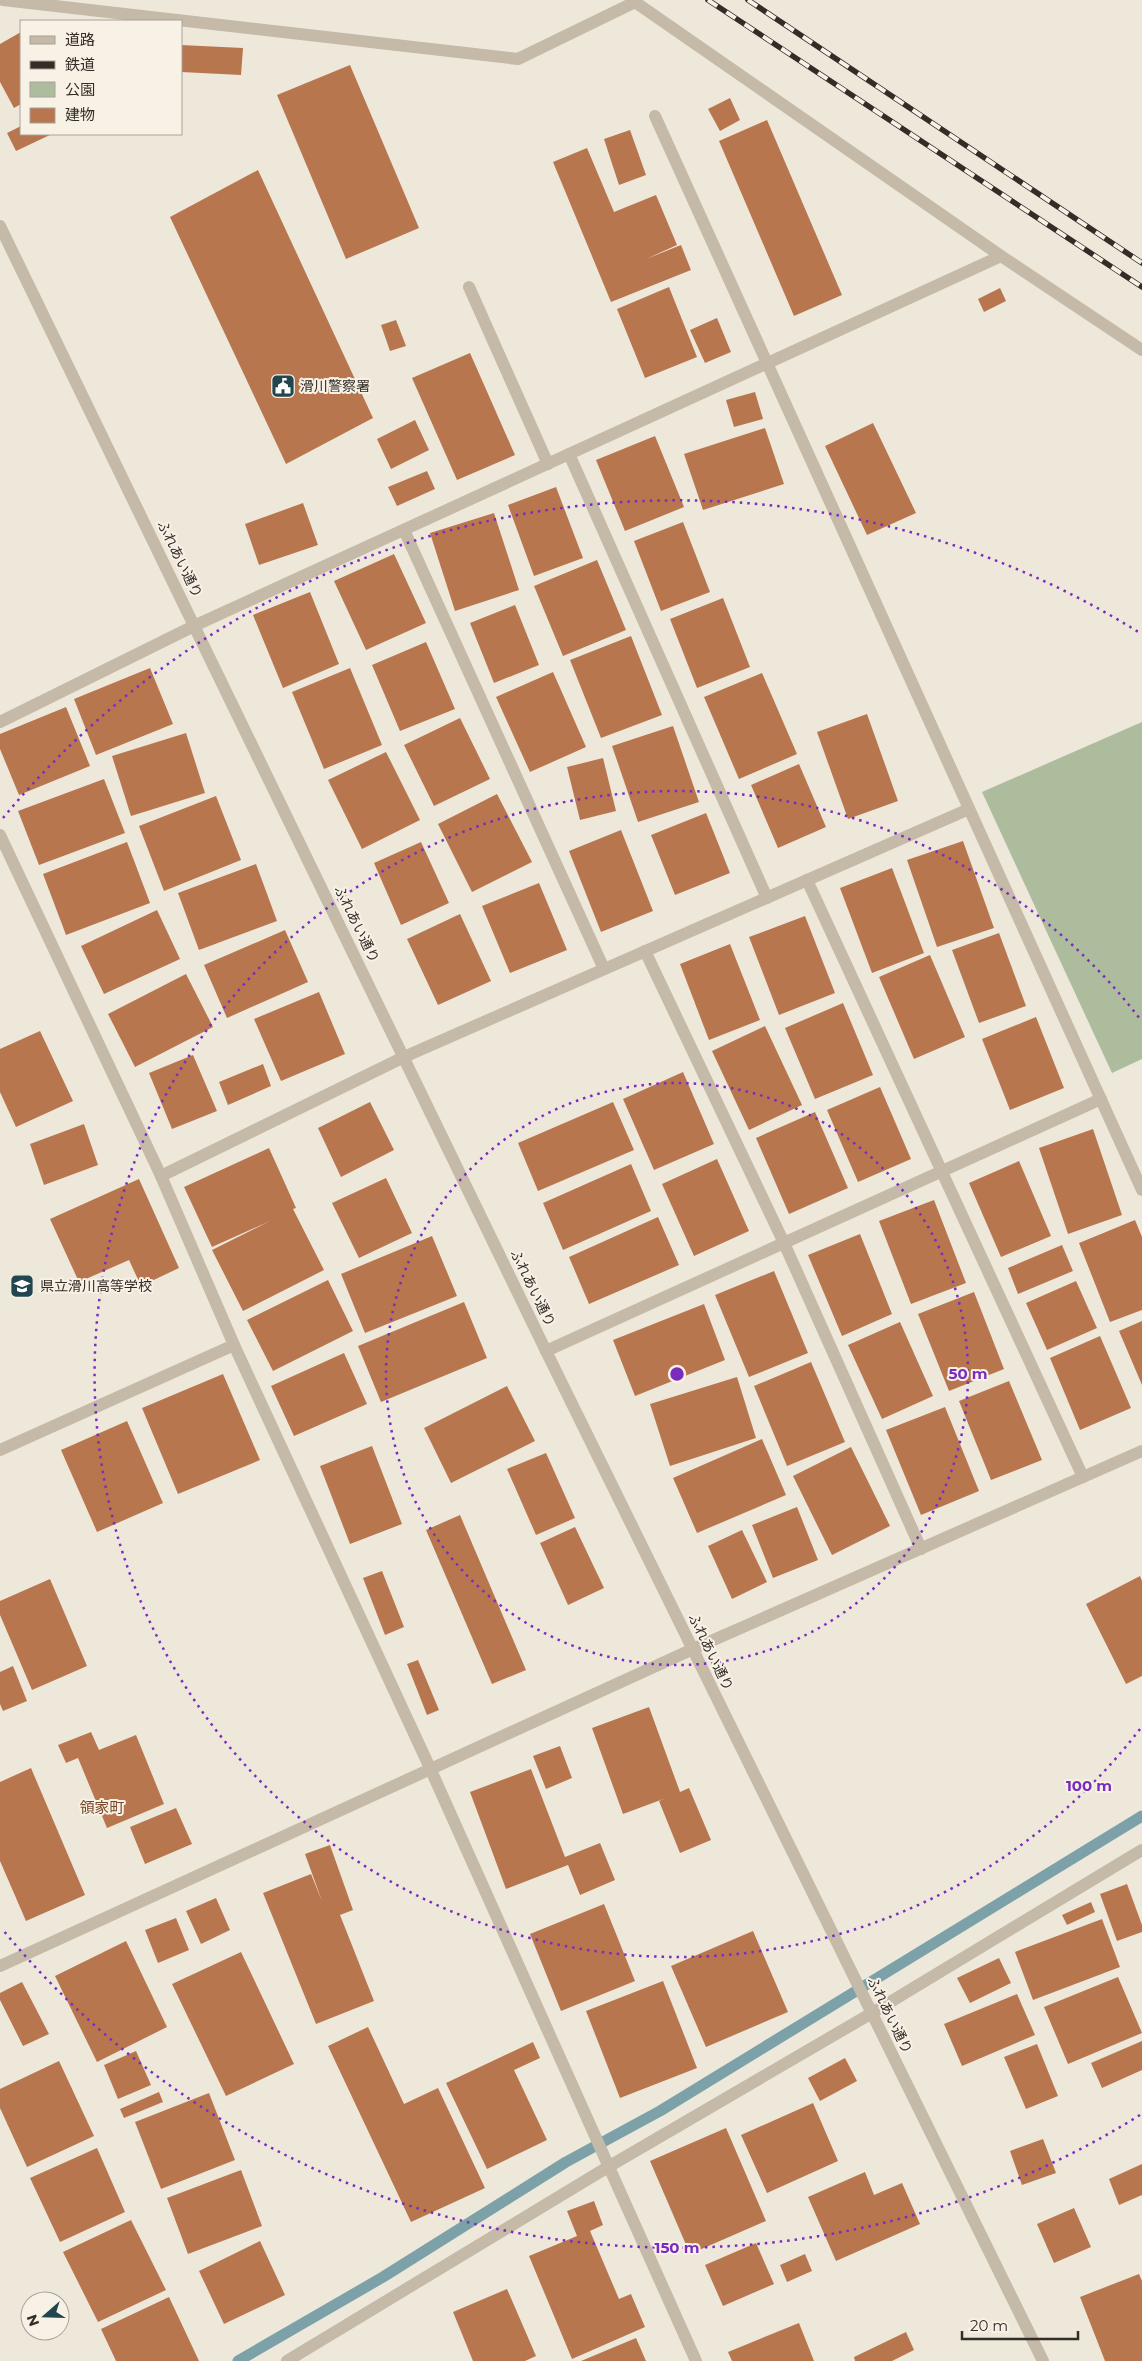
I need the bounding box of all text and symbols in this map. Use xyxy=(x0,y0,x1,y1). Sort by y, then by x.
legend xyxy=(20,20,182,135)
text: 道路 xyxy=(65,30,95,49)
text: 鉄道 xyxy=(65,55,95,74)
text: 公園 xyxy=(65,80,95,99)
text: 建物 xyxy=(65,105,95,124)
public building icon: 滑川警察署 xyxy=(270,373,296,399)
place label: 滑川警察署 xyxy=(300,377,370,395)
street label: ふれあい通り xyxy=(153,517,207,601)
street label: ふれあい通り xyxy=(330,882,384,966)
street label: ふれあい通り xyxy=(506,1246,560,1330)
school or university icon: 県立滑川高等学校 xyxy=(9,1273,35,1299)
place label: 県立滑川高等学校 xyxy=(40,1277,152,1295)
text: 50 m xyxy=(948,1364,988,1383)
centre of rings xyxy=(668,1365,686,1383)
street label: ふれあい通り xyxy=(684,1610,738,1694)
text: 100 m xyxy=(1066,1776,1112,1795)
district label: 領家町 xyxy=(79,1798,125,1817)
street label: ふれあい通り xyxy=(863,1973,917,2057)
text: 150 m xyxy=(655,2238,699,2257)
north arrow xyxy=(20,2291,70,2341)
scale bar xyxy=(962,2308,1078,2340)
text: N xyxy=(22,2312,43,2329)
text: 20 m xyxy=(970,2316,1008,2335)

